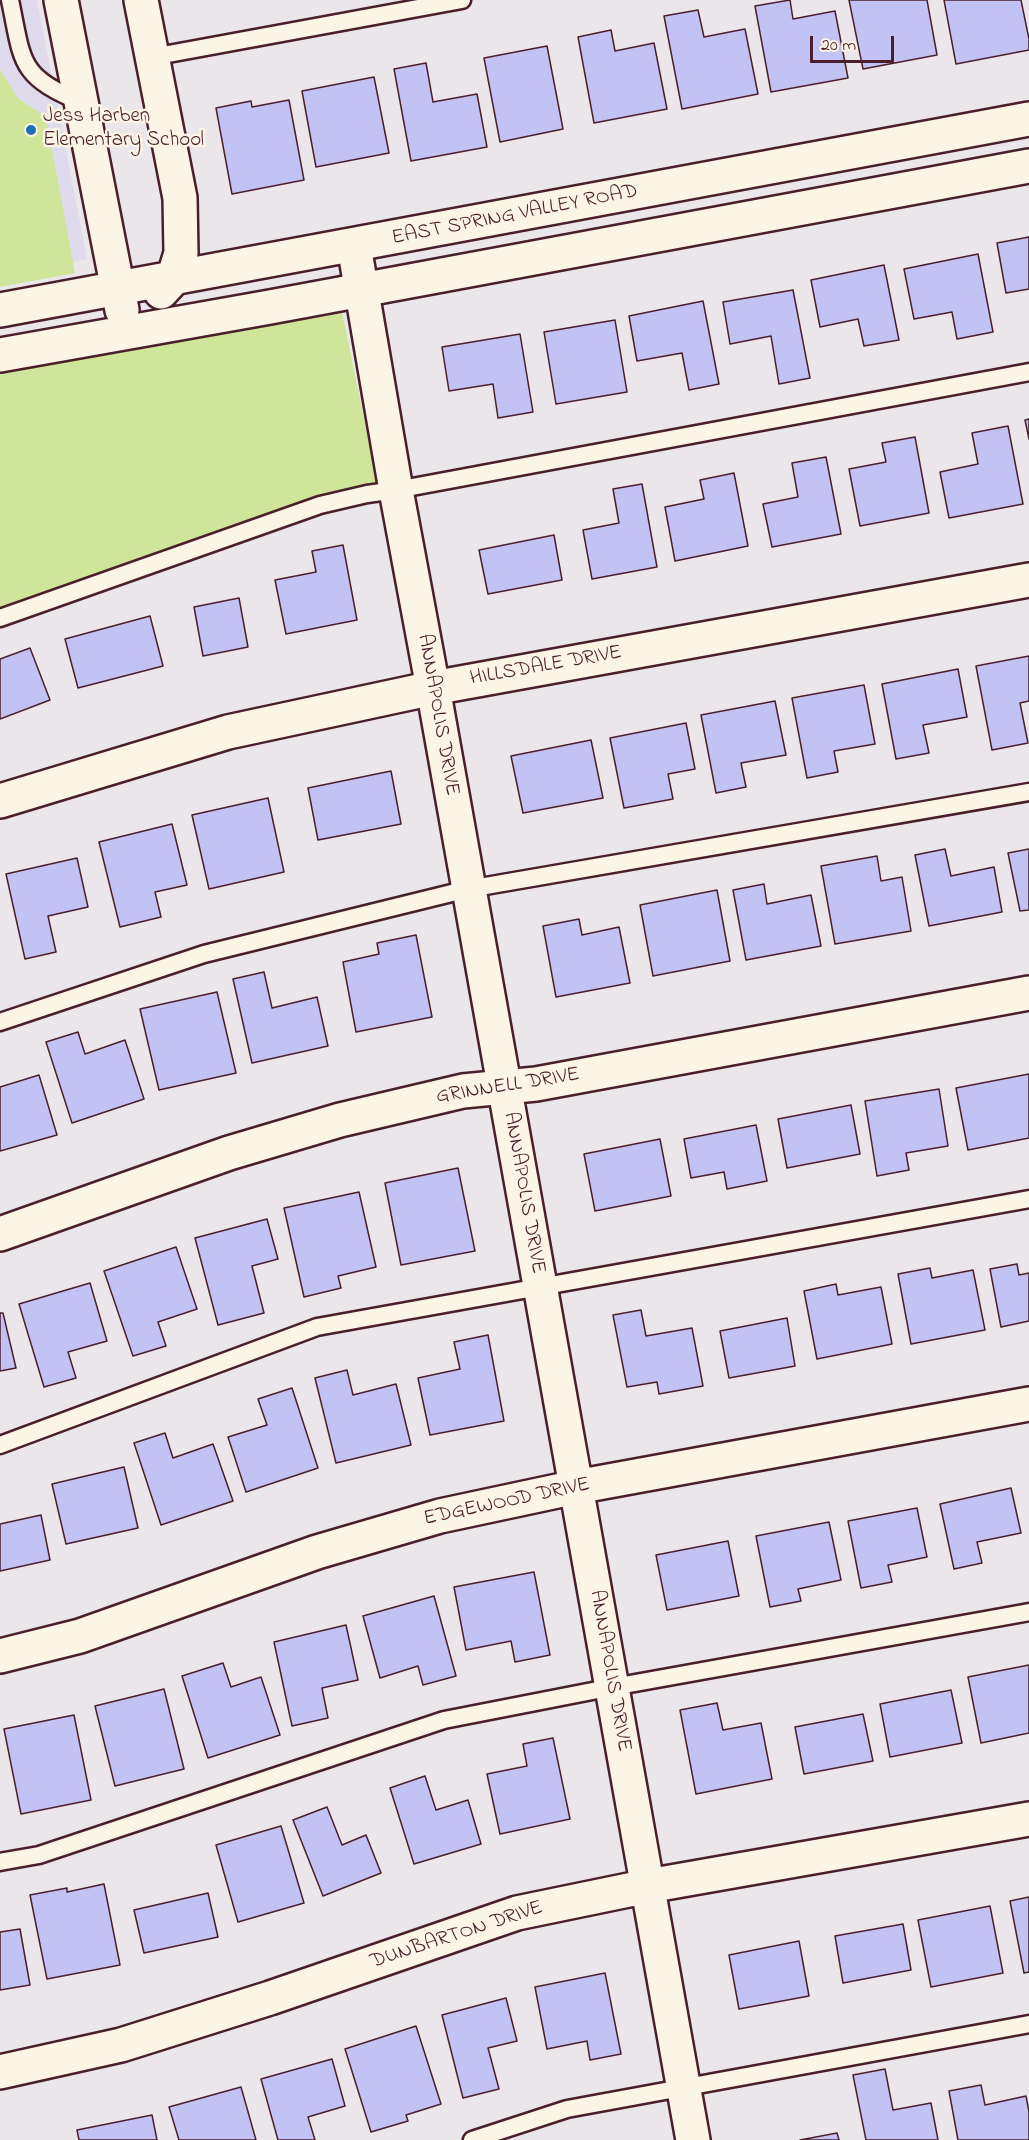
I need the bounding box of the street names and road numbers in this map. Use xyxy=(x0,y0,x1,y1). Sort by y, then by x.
street label: EAST SPRING VALLEY ROAD xyxy=(390,180,640,252)
street label: ANNAPOLIS DRIVE xyxy=(410,632,464,798)
street label: HILLSDALE DRIVE xyxy=(468,641,624,693)
street label: GRINNELL DRIVE xyxy=(434,1063,582,1111)
street label: ANNAPOLIS DRIVE xyxy=(496,1110,550,1276)
street label: EDGEWOOD DRIVE xyxy=(422,1473,592,1533)
street label: ANNAPOLIS DRIVE xyxy=(582,1588,636,1754)
street label: DUNBARTON DRIVE xyxy=(367,1896,547,1976)

